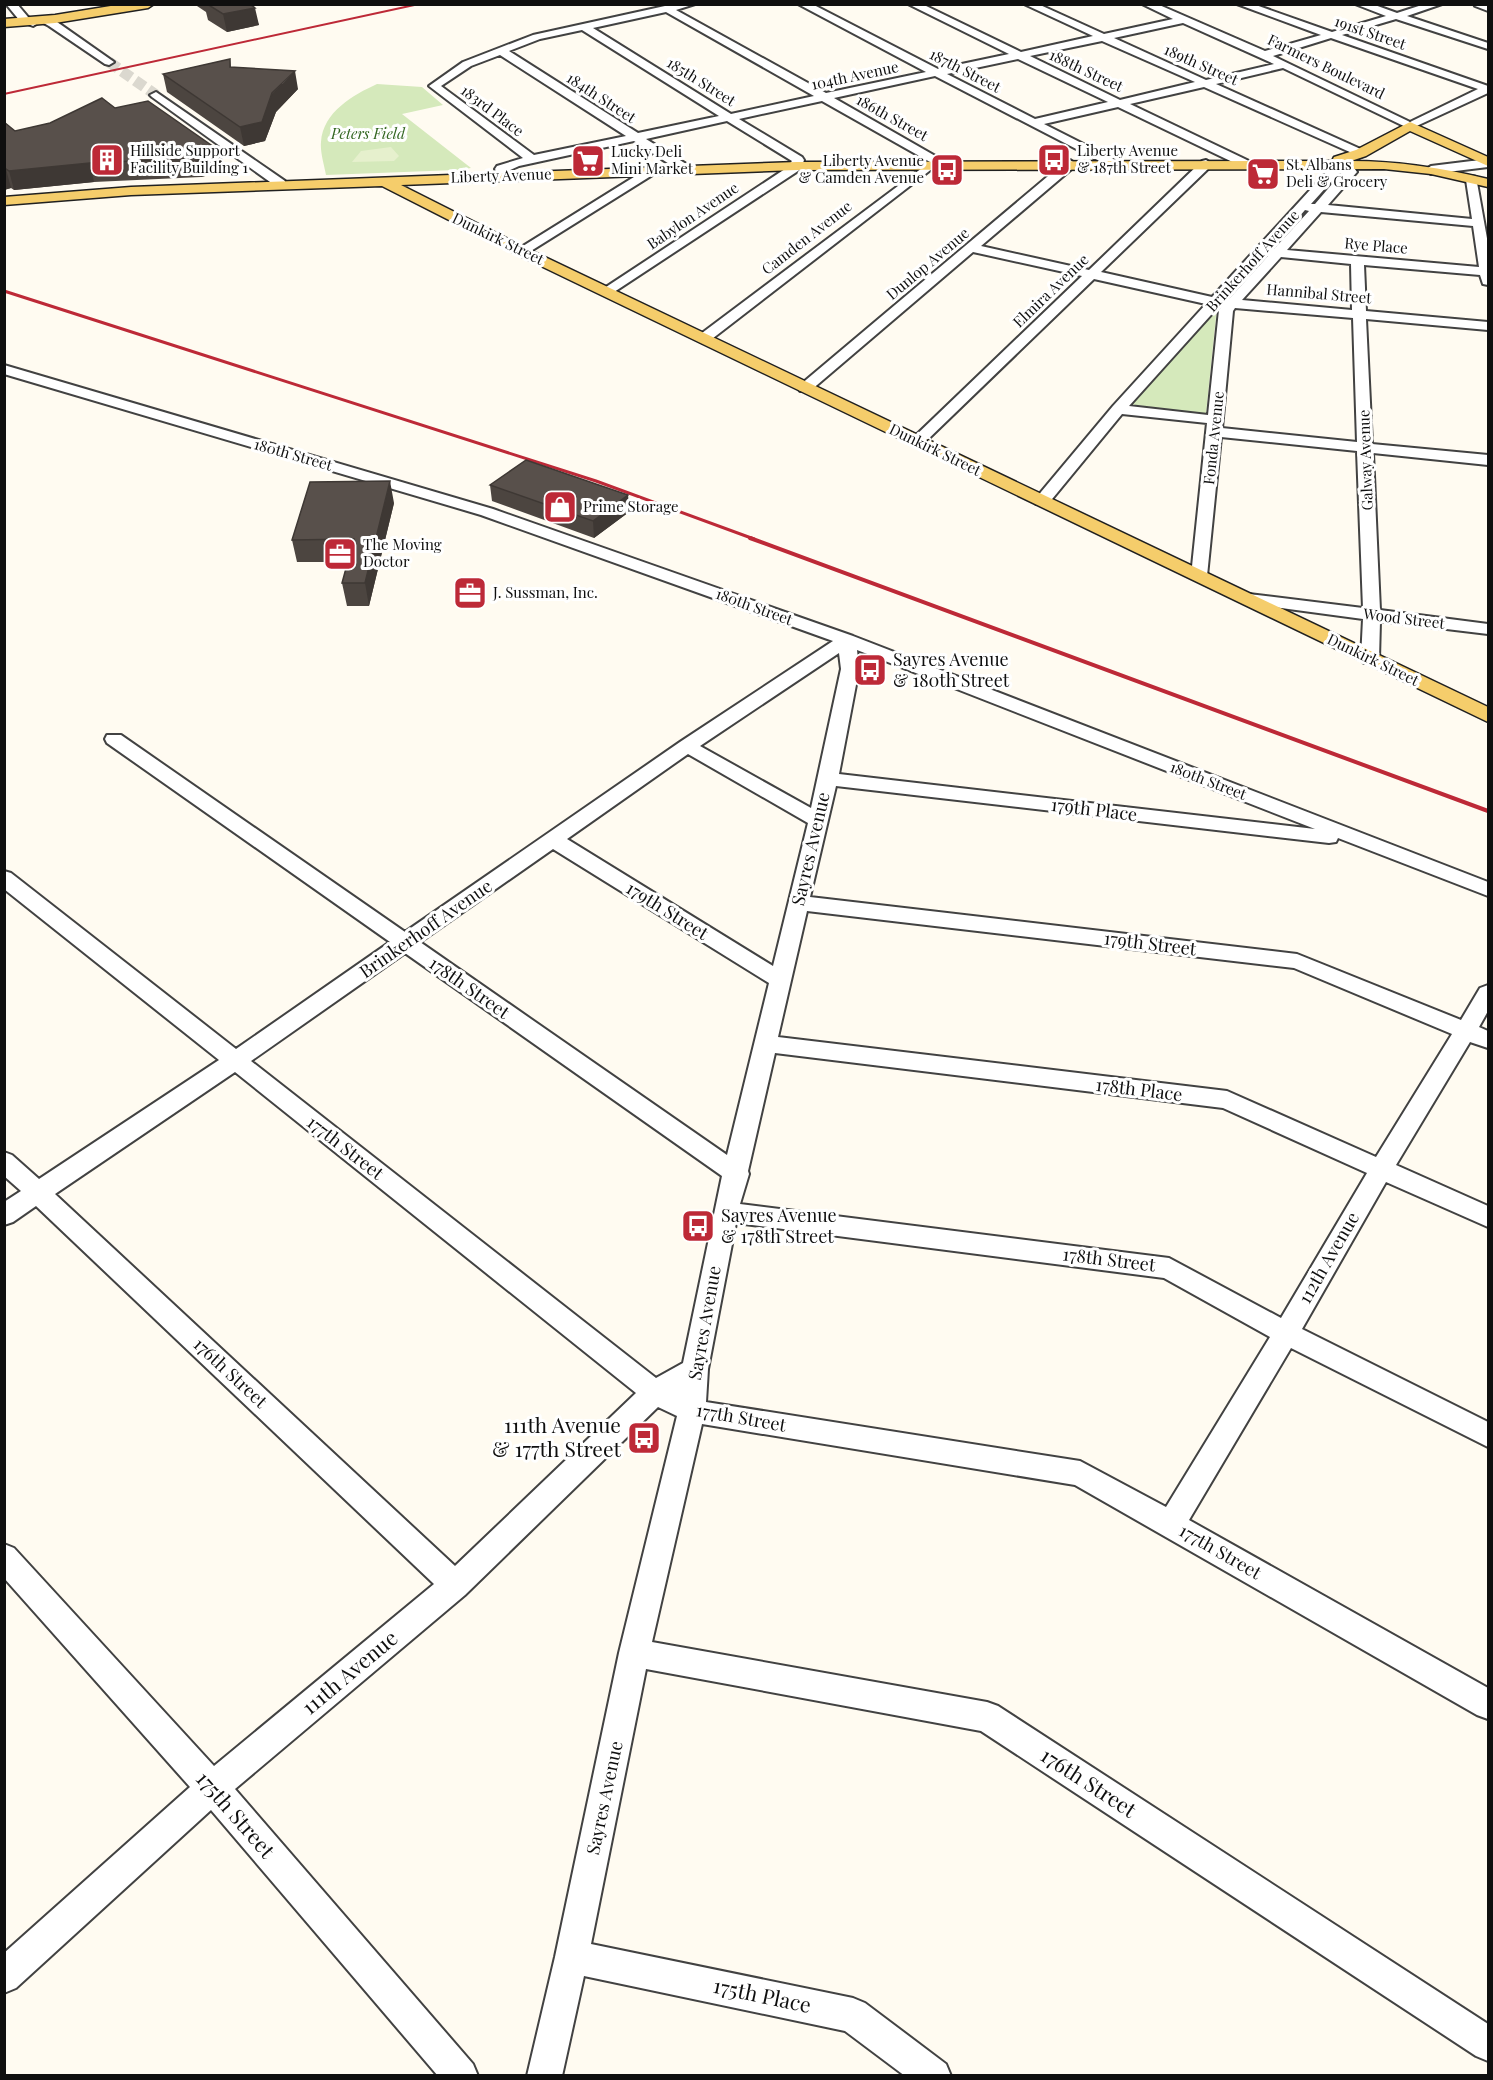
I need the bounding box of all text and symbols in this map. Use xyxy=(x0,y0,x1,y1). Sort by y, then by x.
street label: 191st Street xyxy=(1332,10,1409,54)
street label: Farmers Boulevard xyxy=(1264,29,1389,103)
street label: 189th Street xyxy=(1161,39,1242,90)
street label: 187th Street xyxy=(926,44,1005,97)
street label: 188th Street xyxy=(1046,44,1127,96)
street label: 185th Street xyxy=(663,52,740,111)
street label: 104th Avenue xyxy=(809,56,900,94)
street label: 184th Street xyxy=(563,67,641,127)
street label: 183rd Place xyxy=(457,80,528,140)
street label: 186th Street xyxy=(853,89,933,145)
park label: Peters Field xyxy=(330,123,406,143)
place label: Hillside Support Facility Building 1 xyxy=(130,140,249,177)
place label: Liberty Avenue & 187th Street xyxy=(1077,140,1178,177)
place label: Lucky Deli Mini Market xyxy=(611,141,694,178)
building icon: Hillside Support Facility Building 1 xyxy=(89,142,125,178)
bus stop icon: Liberty Avenue & 187th Street xyxy=(1036,142,1072,178)
supermarket icon: Lucky Deli Mini Market xyxy=(570,143,606,179)
place label: Liberty Avenue & Camden Avenue xyxy=(799,150,924,187)
bus stop icon: Liberty Avenue & Camden Avenue xyxy=(929,152,965,188)
place label: St. Albans Deli & Grocery xyxy=(1286,154,1388,191)
supermarket icon: St. Albans Deli & Grocery xyxy=(1245,156,1281,192)
street label: Liberty Avenue xyxy=(450,163,552,187)
street label: Babylon Avenue xyxy=(643,177,742,253)
street label: Camden Avenue xyxy=(757,196,856,279)
street label: Brinkerhoff Avenue xyxy=(1201,205,1303,316)
street label: Dunkirk Street xyxy=(449,207,548,269)
street label: Dunlop Avenue xyxy=(882,223,973,304)
street label: Rye Place xyxy=(1344,232,1409,258)
street label: Elmira Avenue xyxy=(1008,249,1092,331)
street label: Hannibal Street xyxy=(1266,278,1373,308)
street label: Fonda Avenue xyxy=(1198,390,1228,486)
street label: Galway Avenue xyxy=(1353,409,1377,511)
street label: Dunkirk Street xyxy=(886,418,985,480)
street label: 180th Street xyxy=(252,433,335,475)
shop icon: Prime Storage xyxy=(542,489,578,525)
place label: Prime Storage xyxy=(583,496,679,516)
place label: The Moving Doctor xyxy=(363,534,442,571)
office icon: The Moving Doctor xyxy=(322,536,358,572)
office icon: J. Sussman, Inc. xyxy=(452,575,488,611)
place label: J. Sussman, Inc. xyxy=(492,582,598,602)
street label: 180th Street xyxy=(713,583,796,629)
street label: Wood Street xyxy=(1361,603,1447,633)
street label: Dunkirk Street xyxy=(1324,628,1423,690)
place label: Sayres Avenue & 180th Street xyxy=(893,647,1010,692)
bus stop icon: Sayres Avenue & 180th Street xyxy=(852,652,888,688)
street label: 180th Street xyxy=(1167,756,1250,804)
street label: Sayres Avenue xyxy=(785,790,835,908)
street label: 179th Place xyxy=(1050,792,1139,826)
street label: Brinkerhoff Avenue xyxy=(354,873,497,983)
street label: 179th Street xyxy=(622,875,714,945)
street label: 179th Street xyxy=(1103,925,1198,961)
street label: 178th Street xyxy=(425,951,515,1024)
street label: 178th Place xyxy=(1094,1072,1184,1106)
street label: 177th Street xyxy=(302,1110,389,1185)
place label: Sayres Avenue & 178th Street xyxy=(721,1203,837,1248)
street label: 112th Avenue xyxy=(1292,1207,1364,1308)
bus stop icon: Sayres Avenue & 178th Street xyxy=(680,1208,716,1244)
street label: 178th Street xyxy=(1061,1241,1157,1277)
street label: Sayres Avenue xyxy=(682,1264,726,1382)
street label: 176th Street xyxy=(188,1332,273,1413)
street label: 177th Street xyxy=(694,1397,789,1437)
place label: 111th Avenue & 177th Street xyxy=(492,1410,622,1462)
bus stop icon: 111th Avenue & 177th Street xyxy=(626,1420,662,1456)
street label: 177th Street xyxy=(1175,1518,1266,1585)
street label: 111th Avenue xyxy=(295,1623,402,1720)
street label: Sayres Avenue xyxy=(580,1739,628,1857)
street label: 176th Street xyxy=(1036,1740,1143,1823)
street label: 175th Street xyxy=(191,1764,282,1863)
street label: 175th Place xyxy=(711,1970,814,2018)

